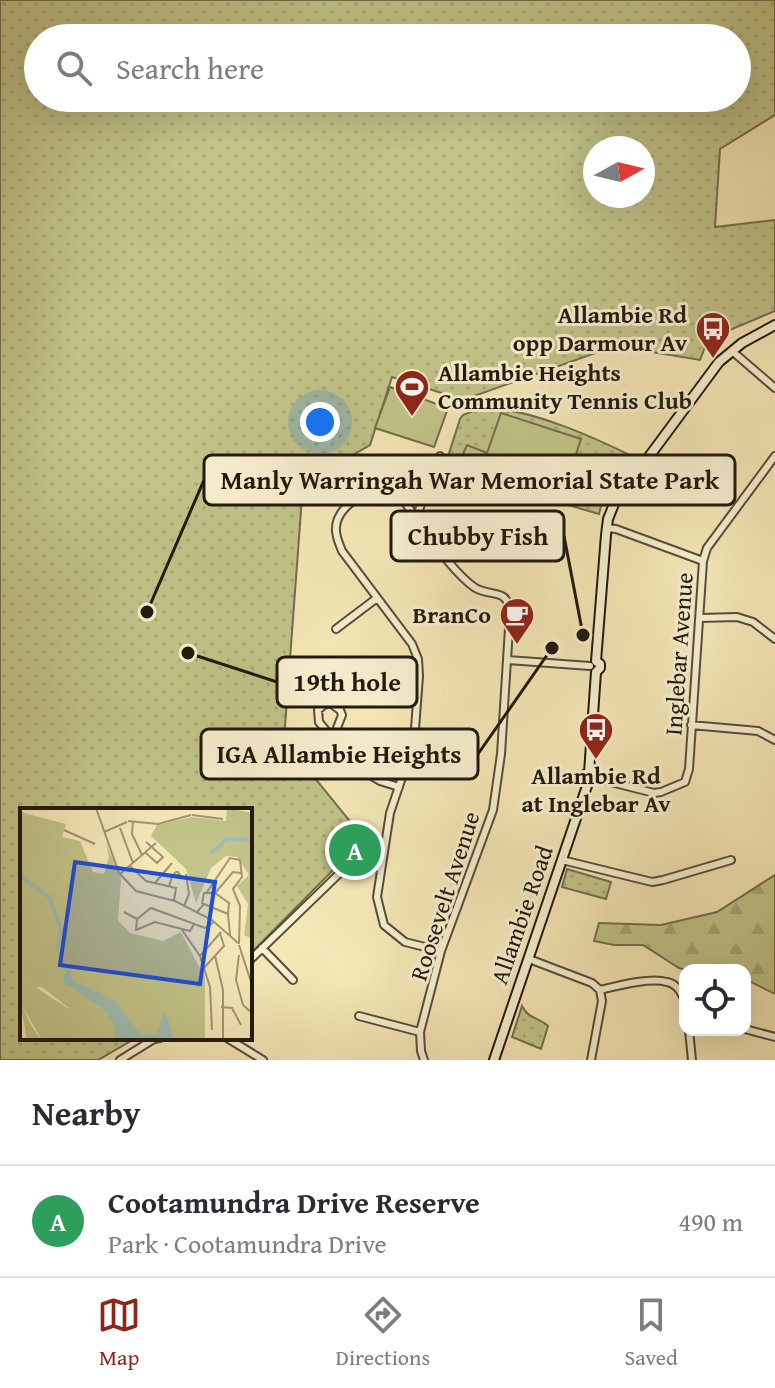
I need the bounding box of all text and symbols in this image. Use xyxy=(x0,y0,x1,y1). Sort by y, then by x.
search box xyxy=(24,24,751,112)
icon: search xyxy=(52,46,96,90)
text: Search here xyxy=(116,46,264,90)
north arrow xyxy=(583,136,655,208)
place label: Allambie Rd opp Darmour Av xyxy=(513,297,688,360)
bus stop icon: Allambie Rd opp Darmour Av xyxy=(694,310,732,360)
place label: Allambie Heights Community Tennis Club xyxy=(438,355,692,418)
sports icon: Allambie Heights Community Tennis Club xyxy=(393,368,431,418)
your location xyxy=(300,402,340,442)
callout: Manly Warringah War Memorial State Park xyxy=(204,455,735,505)
text: Manly Warringah War Memorial State Park xyxy=(221,460,720,499)
callout: Chubby Fish xyxy=(391,511,564,561)
text: Chubby Fish xyxy=(408,516,549,555)
street label: Inglebar Avenue xyxy=(655,571,702,737)
cafe icon: BranCo xyxy=(498,596,536,646)
place label: BranCo xyxy=(413,597,491,632)
callout: 19th hole xyxy=(277,657,417,707)
text: 19th hole xyxy=(293,662,401,701)
bus stop icon: Allambie Rd at Inglebar Av xyxy=(577,711,615,761)
callout: IGA Allambie Heights xyxy=(201,729,478,779)
text: IGA Allambie Heights xyxy=(217,734,461,773)
place label: Allambie Rd at Inglebar Av xyxy=(521,758,671,821)
street label: Roosevelt Avenue xyxy=(401,807,488,985)
inset map xyxy=(20,808,252,1040)
pin: A xyxy=(329,820,381,880)
street label: Allambie Road xyxy=(481,840,562,989)
map controls xyxy=(679,964,751,1036)
button: locate xyxy=(679,964,751,1036)
text: Nearby xyxy=(32,1088,141,1137)
text: Cootamundra Drive Reserve xyxy=(108,1180,480,1224)
text: A xyxy=(50,1202,66,1241)
text: 490 m xyxy=(678,1202,743,1241)
text: Park · Cootamundra Drive xyxy=(108,1224,387,1263)
tab: Map xyxy=(97,1293,141,1373)
tab: Directions xyxy=(336,1293,430,1373)
tab: Saved xyxy=(625,1293,678,1373)

